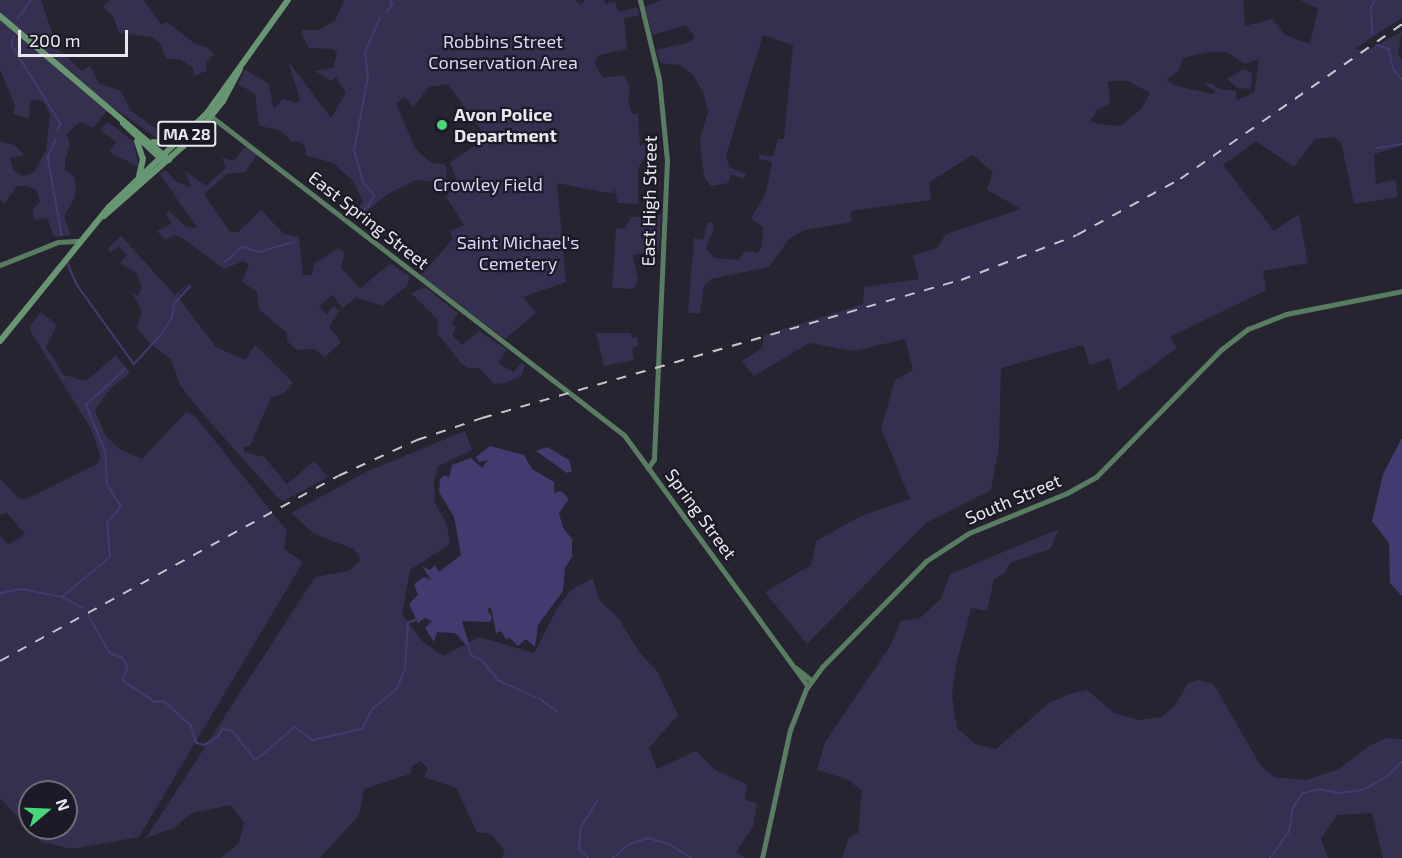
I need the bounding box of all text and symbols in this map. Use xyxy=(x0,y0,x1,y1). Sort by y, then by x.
scale bar xyxy=(21,18,130,56)
text: 200 m xyxy=(29,29,81,51)
park label: Robbins Street Conservation Area xyxy=(428,31,578,74)
place label: Avon Police Department xyxy=(454,104,557,146)
marker: Avon Police Department xyxy=(435,118,449,132)
road number: MA 28 xyxy=(157,121,217,147)
street label: East High Street xyxy=(637,135,661,267)
street label: East Spring Street xyxy=(305,166,433,274)
park label: Crowley Field xyxy=(433,173,543,195)
park label: Saint Michael's Cemetery xyxy=(457,232,579,274)
street label: Spring Street xyxy=(661,464,741,564)
street label: South Street xyxy=(962,469,1064,529)
north arrow xyxy=(18,780,78,840)
text: N xyxy=(53,796,74,813)

